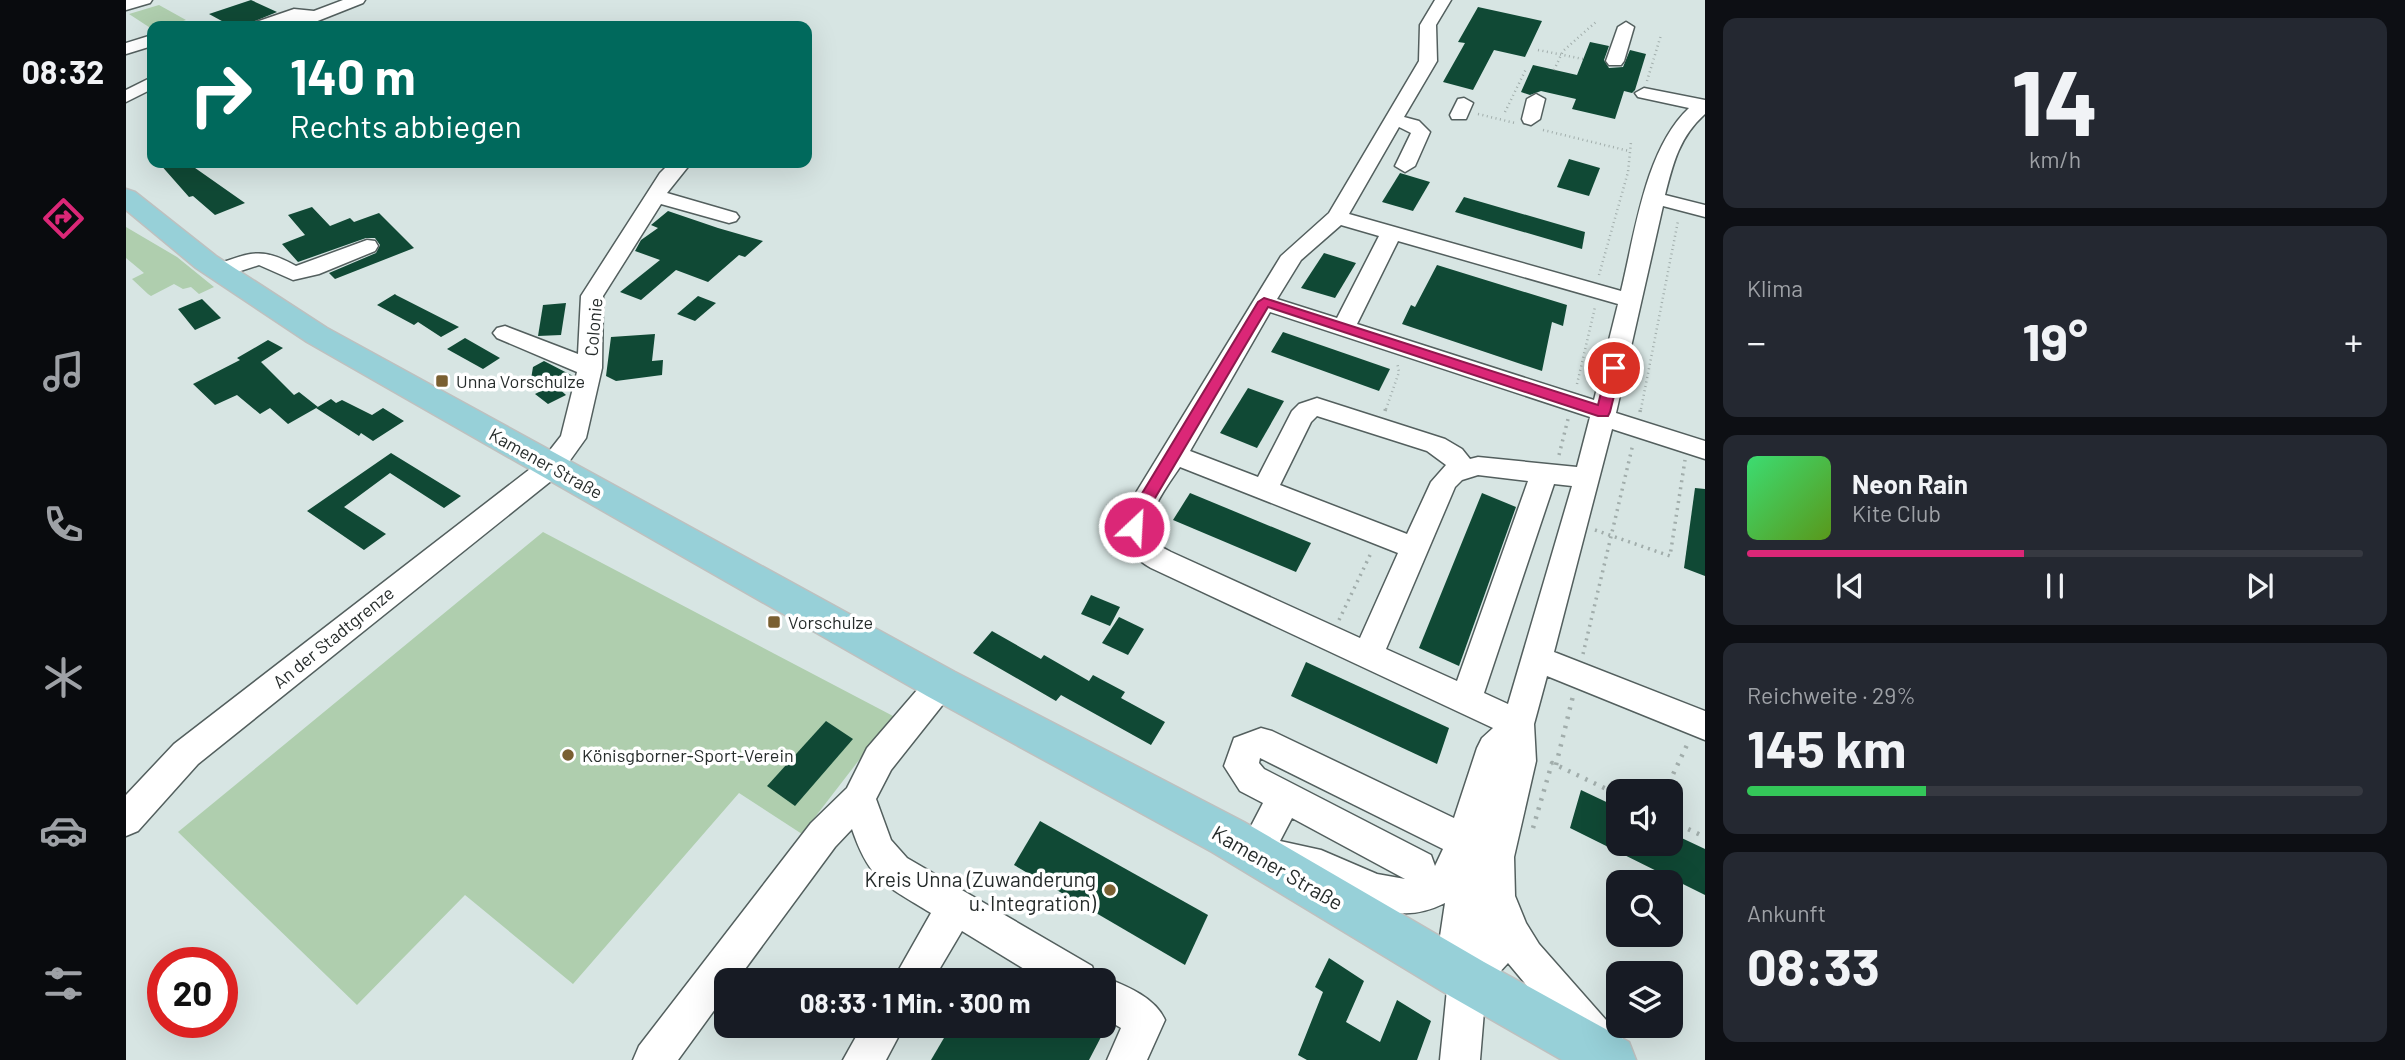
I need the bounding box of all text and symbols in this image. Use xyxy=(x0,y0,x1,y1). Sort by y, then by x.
text: 14 xyxy=(2011,45,2099,154)
text: 140 m xyxy=(290,46,416,105)
icon: right xyxy=(175,49,266,140)
text: 08:32 xyxy=(22,52,104,90)
text: Rechts abbiegen xyxy=(290,106,522,144)
text: km/h xyxy=(2029,145,2081,173)
icon: directions xyxy=(39,194,88,243)
text: Klima xyxy=(1747,274,1803,302)
street label: Colonie xyxy=(579,297,607,357)
text: 19° xyxy=(2022,309,2088,371)
text: − xyxy=(1747,318,1766,364)
text: + xyxy=(2344,318,2363,364)
pin xyxy=(1584,338,1644,398)
icon: music xyxy=(39,347,88,396)
icon: arrive xyxy=(1595,349,1633,387)
place label: Unna Vorschulze xyxy=(456,370,585,392)
marker: Unna Vorschulze xyxy=(434,373,450,389)
street label: Kamener Straße xyxy=(485,423,607,503)
text: Neon Rain xyxy=(1852,468,1968,499)
position arrow xyxy=(1097,490,1171,564)
text: Kite Club xyxy=(1852,499,1941,527)
icon: phone xyxy=(39,500,88,549)
icon: previous xyxy=(1831,567,1869,605)
icon: pause xyxy=(2036,567,2074,605)
icon: next xyxy=(2241,567,2279,605)
street label: An der Stadtgrenze xyxy=(268,581,398,693)
place label: Vorschulze xyxy=(788,611,873,633)
marker: Vorschulze xyxy=(766,614,782,630)
icon: climate xyxy=(39,653,88,702)
text: Reichweite · 29% xyxy=(1747,681,1916,709)
text: 145 km xyxy=(1747,716,1906,778)
place label: Könisgborner-Sport-Verein xyxy=(582,744,794,766)
marker: Könisgborner-Sport-Verein xyxy=(560,747,576,763)
map controls xyxy=(1606,779,1683,1038)
button: sound xyxy=(1606,779,1683,856)
icon: car xyxy=(39,806,88,855)
street label: Kamener Straße xyxy=(1208,819,1348,915)
place label: Kreis Unna (Zuwanderung u. Integration) xyxy=(864,866,1097,915)
button: search xyxy=(1606,870,1683,947)
marker: Kreis Unna (Zuwanderung u. Integration) xyxy=(1102,882,1118,898)
text: Ankunft xyxy=(1747,899,1826,927)
text: 08:33 xyxy=(1747,934,1880,996)
speed limit sign: 20 xyxy=(147,947,238,1038)
icon: filters xyxy=(39,959,88,1008)
button: layers xyxy=(1606,961,1683,1038)
text: 08:33 · 1 Min. · 300 m xyxy=(800,987,1030,1018)

